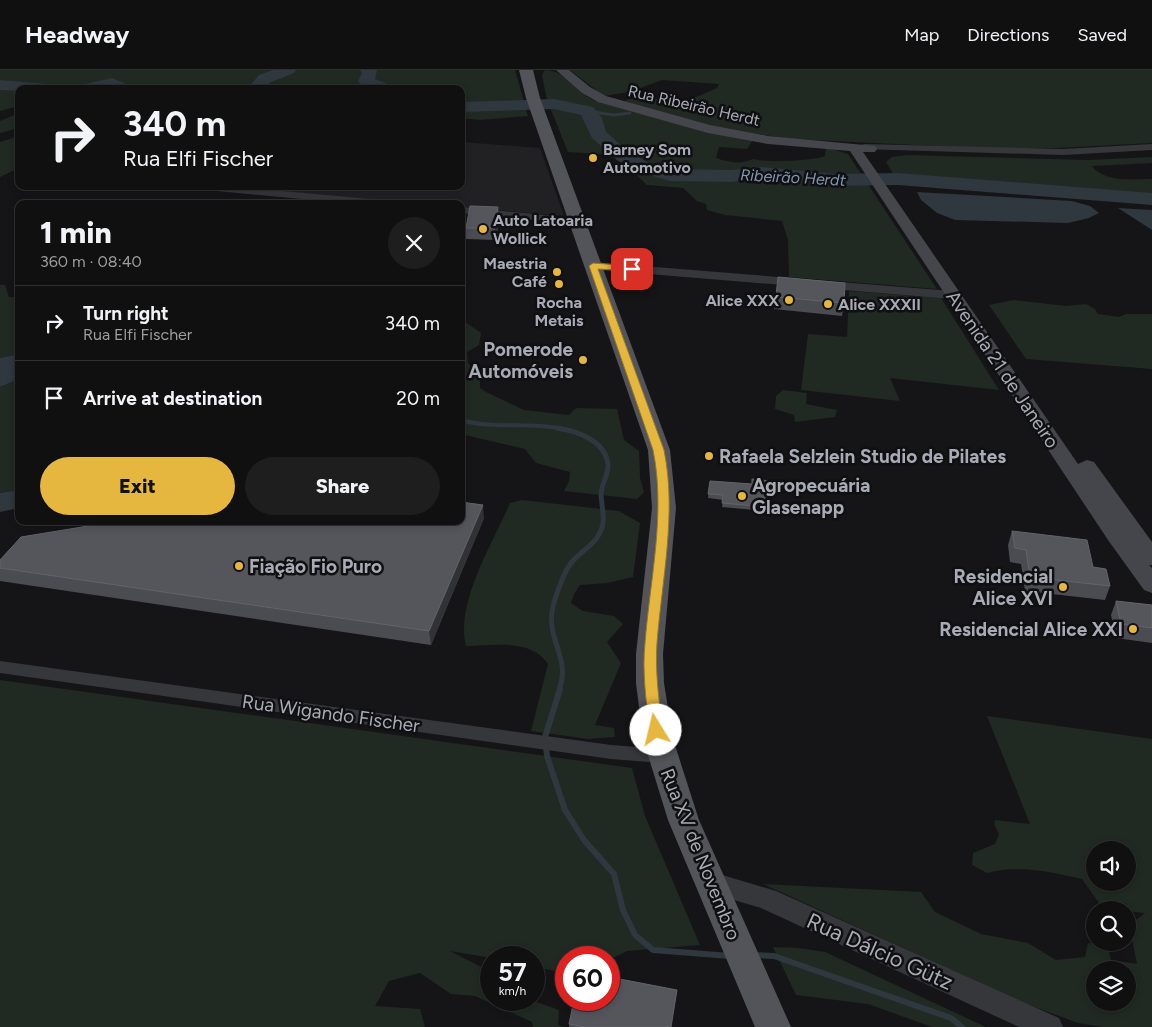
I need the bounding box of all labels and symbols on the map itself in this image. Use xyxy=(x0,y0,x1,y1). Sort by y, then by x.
street label: Rua Ribeirão Herdt xyxy=(626,81,762,130)
place label: Barney Som Automotivo xyxy=(603,140,691,177)
marker: Barney Som Automotivo xyxy=(587,152,599,164)
water label: Ribeirão Herdt xyxy=(740,165,847,190)
place label: Auto Latoaria Wollick xyxy=(493,211,593,248)
marker: Auto Latoaria Wollick xyxy=(477,223,489,235)
pin xyxy=(611,248,653,290)
place label: Maestria Café xyxy=(483,254,547,291)
marker: Maestria Café xyxy=(551,266,563,278)
marker: Rocha Metais xyxy=(553,278,565,290)
street label: Avenida 21 de Janeiro xyxy=(941,286,1064,452)
place label: Alice XXX xyxy=(705,291,779,310)
place label: Rocha Metais xyxy=(534,293,584,330)
marker: Alice XXX xyxy=(783,294,795,306)
place label: Alice XXXII xyxy=(838,295,921,314)
marker: Alice XXXII xyxy=(822,298,834,310)
place label: Pomerode Automóveis xyxy=(468,338,573,383)
marker: Pomerode Automóveis xyxy=(577,354,589,366)
place label: Rafaela Selzlein Studio de Pilates xyxy=(719,445,1006,468)
marker: Rafaela Selzlein Studio de Pilates xyxy=(703,450,715,462)
place label: Agropecuária Glasenapp xyxy=(752,474,870,519)
marker: Agropecuária Glasenapp xyxy=(736,490,748,502)
place label: Fiação Fio Puro xyxy=(249,555,382,578)
marker: Fiação Fio Puro xyxy=(233,560,245,572)
place label: Residencial Alice XVI xyxy=(954,565,1053,610)
marker: Residencial Alice XVI xyxy=(1057,581,1069,593)
place label: Residencial Alice XXI xyxy=(939,618,1123,641)
marker: Residencial Alice XXI xyxy=(1127,623,1139,635)
street label: Rua Wigando Fischer xyxy=(241,690,422,737)
position arrow xyxy=(629,703,681,755)
street label: Rua XV de Novembro xyxy=(656,765,745,943)
street label: Rua Dálcio Gütz xyxy=(802,907,957,996)
speed limit sign: 60 xyxy=(555,946,620,1011)

